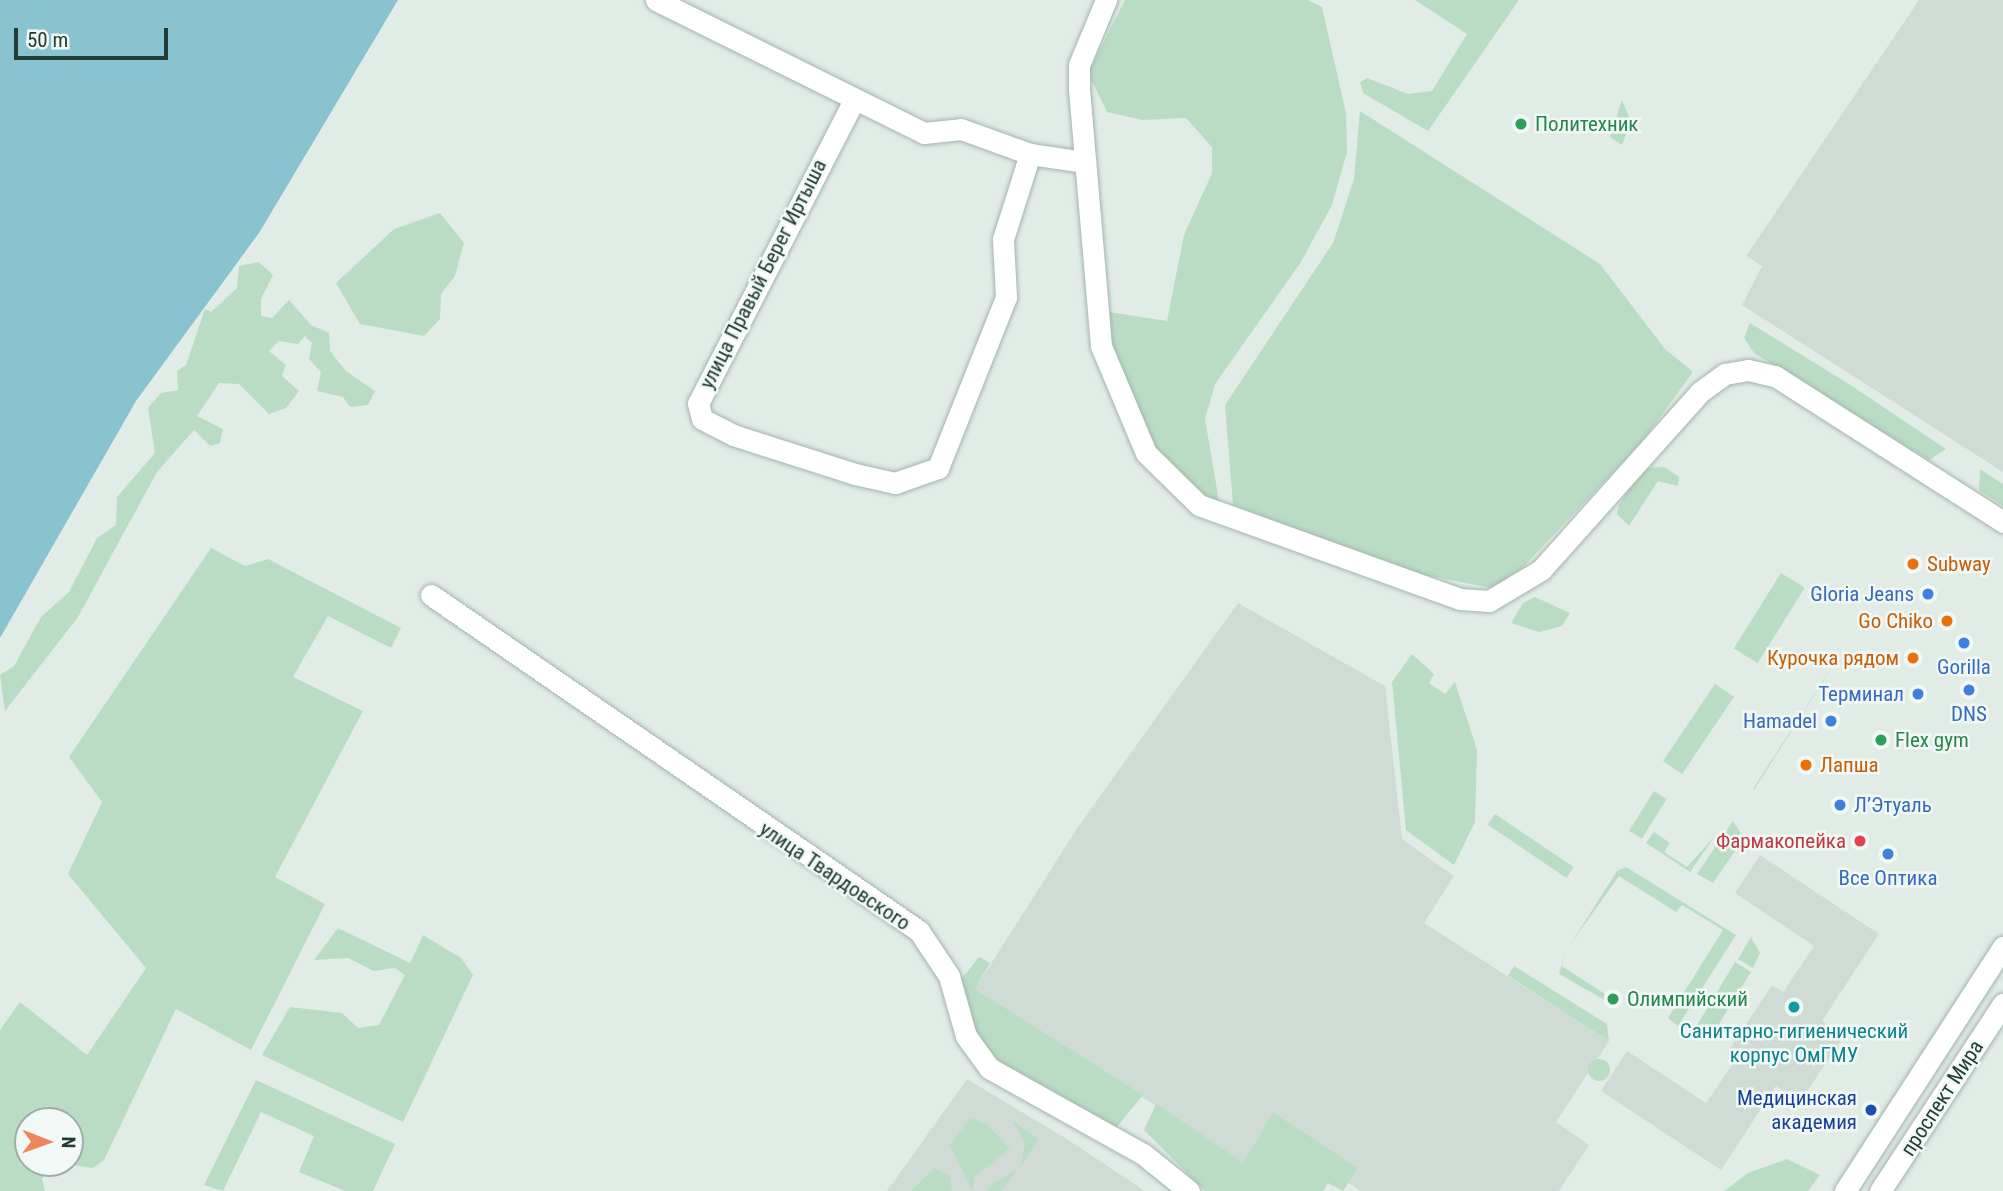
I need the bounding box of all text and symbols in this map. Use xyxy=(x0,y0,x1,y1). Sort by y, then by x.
scale bar xyxy=(18,14,172,58)
text: 50 m xyxy=(27,28,68,52)
place label: Политехник xyxy=(1535,111,1638,137)
marker: Политехник xyxy=(1513,116,1529,132)
street label: улица Правый Берег Иртыша xyxy=(694,155,832,393)
place label: Subway xyxy=(1927,551,1991,577)
marker: Subway xyxy=(1905,556,1921,572)
place label: Gloria Jeans xyxy=(1810,581,1914,607)
marker: Gloria Jeans xyxy=(1920,586,1936,602)
place label: Go Chiko xyxy=(1858,608,1933,634)
marker: Go Chiko xyxy=(1939,613,1955,629)
marker: Gorilla xyxy=(1956,635,1972,651)
place label: Курочка рядом xyxy=(1767,645,1899,671)
marker: Курочка рядом xyxy=(1905,650,1921,666)
place label: Gorilla xyxy=(1937,654,1991,680)
place label: Терминал xyxy=(1818,681,1904,707)
marker: DNS xyxy=(1961,682,1977,698)
marker: Терминал xyxy=(1910,686,1926,702)
place label: DNS xyxy=(1951,701,1987,727)
place label: Hamadel xyxy=(1743,708,1817,734)
marker: Hamadel xyxy=(1823,713,1839,729)
place label: Flex gym xyxy=(1895,727,1969,753)
marker: Flex gym xyxy=(1873,732,1889,748)
place label: Лапша xyxy=(1820,752,1879,778)
marker: Лапша xyxy=(1798,757,1814,773)
place label: Л’Этуаль xyxy=(1854,792,1932,818)
marker: Л’Этуаль xyxy=(1832,797,1848,813)
street label: улица Твардовского xyxy=(755,816,915,936)
place label: Фармакопейка xyxy=(1716,828,1846,854)
marker: Фармакопейка xyxy=(1852,833,1868,849)
marker: Все Оптика xyxy=(1880,846,1896,862)
place label: Все Оптика xyxy=(1839,865,1937,891)
place label: Олимпийский xyxy=(1627,986,1748,1012)
marker: Олимпийский xyxy=(1605,991,1621,1007)
marker: Санитарно-гигиенический корпус ОмГМУ xyxy=(1786,999,1802,1015)
place label: Санитарно-гигиенический корпус ОмГМУ xyxy=(1680,1018,1908,1068)
street label: проспект Мира xyxy=(1895,1036,1989,1160)
place label: Медицинская академия xyxy=(1737,1085,1857,1135)
marker: Медицинская академия xyxy=(1863,1102,1879,1118)
north arrow xyxy=(14,1107,84,1177)
text: N xyxy=(57,1136,80,1148)

